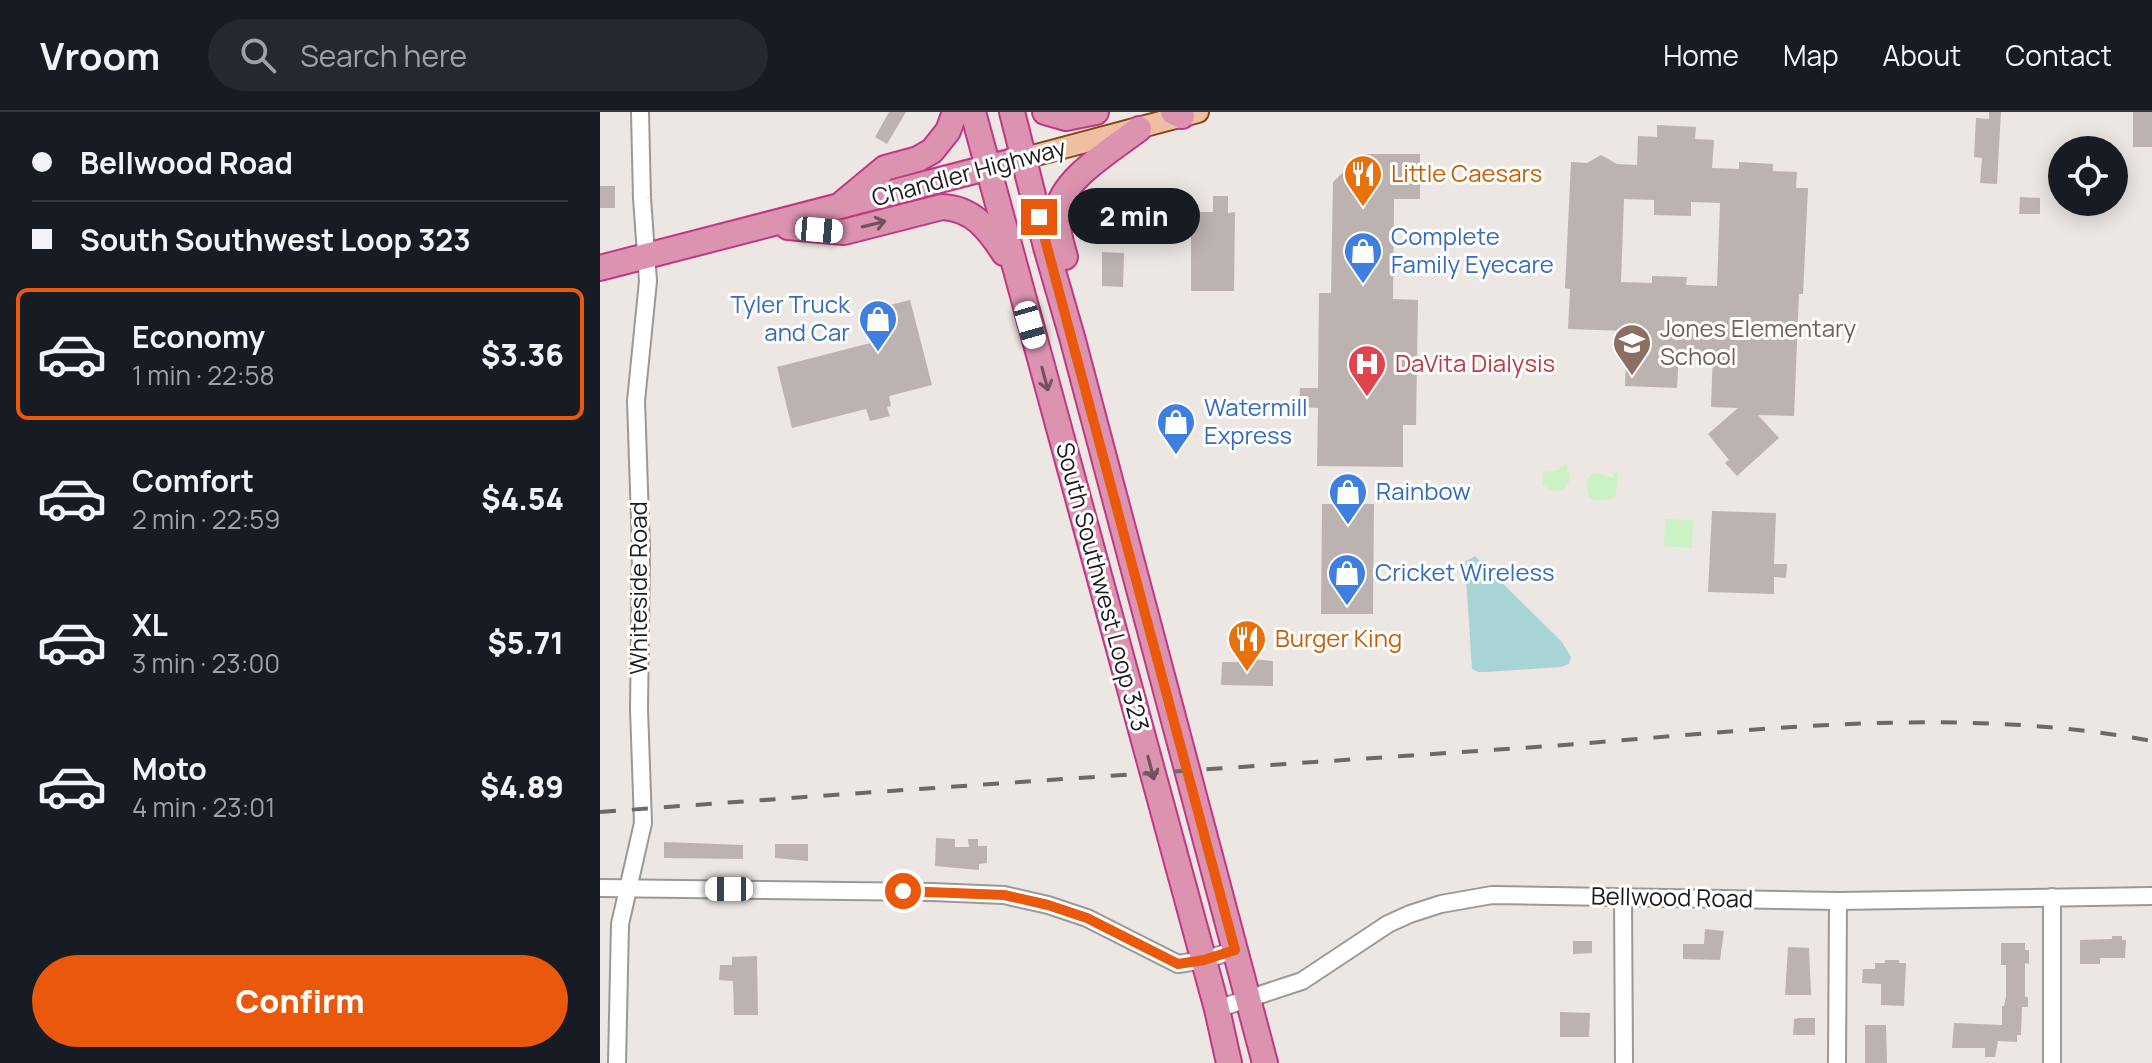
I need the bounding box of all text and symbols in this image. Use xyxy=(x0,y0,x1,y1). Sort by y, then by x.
search box xyxy=(208,19,768,91)
text: Vroom xyxy=(40,29,160,81)
icon: search xyxy=(236,33,280,77)
text: Search here xyxy=(300,35,467,76)
text: Home xyxy=(1663,36,1739,74)
text: Map xyxy=(1783,36,1839,74)
text: About xyxy=(1883,36,1961,74)
text: Contact xyxy=(2005,36,2112,74)
street label: Chandler Highway xyxy=(868,130,1070,213)
map controls xyxy=(2048,136,2128,216)
button: locate xyxy=(2048,136,2128,216)
text: Bellwood Road xyxy=(80,142,293,183)
restaurant icon: Little Caesars xyxy=(1342,153,1384,208)
place label: Little Caesars xyxy=(1391,156,1542,189)
callout: 2 min xyxy=(1067,189,1199,245)
text: 2 min xyxy=(1100,198,1168,234)
route end xyxy=(1021,199,1057,235)
car xyxy=(794,216,844,244)
one-way arrow xyxy=(861,216,887,231)
text: South Southwest Loop 323 xyxy=(80,219,471,260)
place label: Complete Family Eyecare xyxy=(1391,219,1554,280)
shop icon: Complete Family Eyecare xyxy=(1342,230,1384,285)
place label: Tyler Truck and Car xyxy=(730,287,851,348)
shop icon: Tyler Truck and Car xyxy=(857,298,899,353)
car xyxy=(1012,299,1048,351)
place label: Jones Elementary School xyxy=(1660,311,1857,372)
text: Economy xyxy=(132,316,265,357)
icon: car xyxy=(36,318,108,390)
school or university icon: Jones Elementary School xyxy=(1611,322,1653,377)
text: $3.36 xyxy=(481,334,564,375)
hospital icon: DaVita Dialysis xyxy=(1346,343,1388,398)
place label: DaVita Dialysis xyxy=(1395,346,1555,379)
text: 1 min · 22:58 xyxy=(132,357,275,393)
one-way arrow xyxy=(1038,366,1053,392)
place label: Watermill Express xyxy=(1204,390,1308,451)
shop icon: Watermill Express xyxy=(1155,401,1197,456)
street label: South Southwest Loop 323 xyxy=(1049,438,1158,735)
text: Comfort xyxy=(132,460,254,501)
icon: car xyxy=(36,462,108,534)
shop icon: Rainbow xyxy=(1327,471,1369,526)
place label: Rainbow xyxy=(1376,474,1471,507)
text: $4.54 xyxy=(481,478,564,519)
text: 2 min · 22:59 xyxy=(132,501,280,537)
street label: Whiteside Road xyxy=(621,501,654,675)
shop icon: Cricket Wireless xyxy=(1326,552,1368,607)
place label: Cricket Wireless xyxy=(1375,555,1555,588)
text: XL xyxy=(132,604,168,645)
icon: car xyxy=(36,606,108,678)
restaurant icon: Burger King xyxy=(1226,618,1268,673)
place label: Burger King xyxy=(1275,621,1402,654)
text: $5.71 xyxy=(488,622,564,663)
text: 3 min · 23:00 xyxy=(132,645,280,681)
text: Moto xyxy=(132,748,207,789)
icon: car xyxy=(36,750,108,822)
one-way arrow xyxy=(1145,754,1160,780)
text: $4.89 xyxy=(480,766,564,807)
text: 4 min · 23:01 xyxy=(132,789,275,825)
route start xyxy=(885,873,921,909)
car xyxy=(705,877,753,901)
street label: Bellwood Road xyxy=(1591,879,1753,914)
button: Confirm xyxy=(32,955,568,1047)

